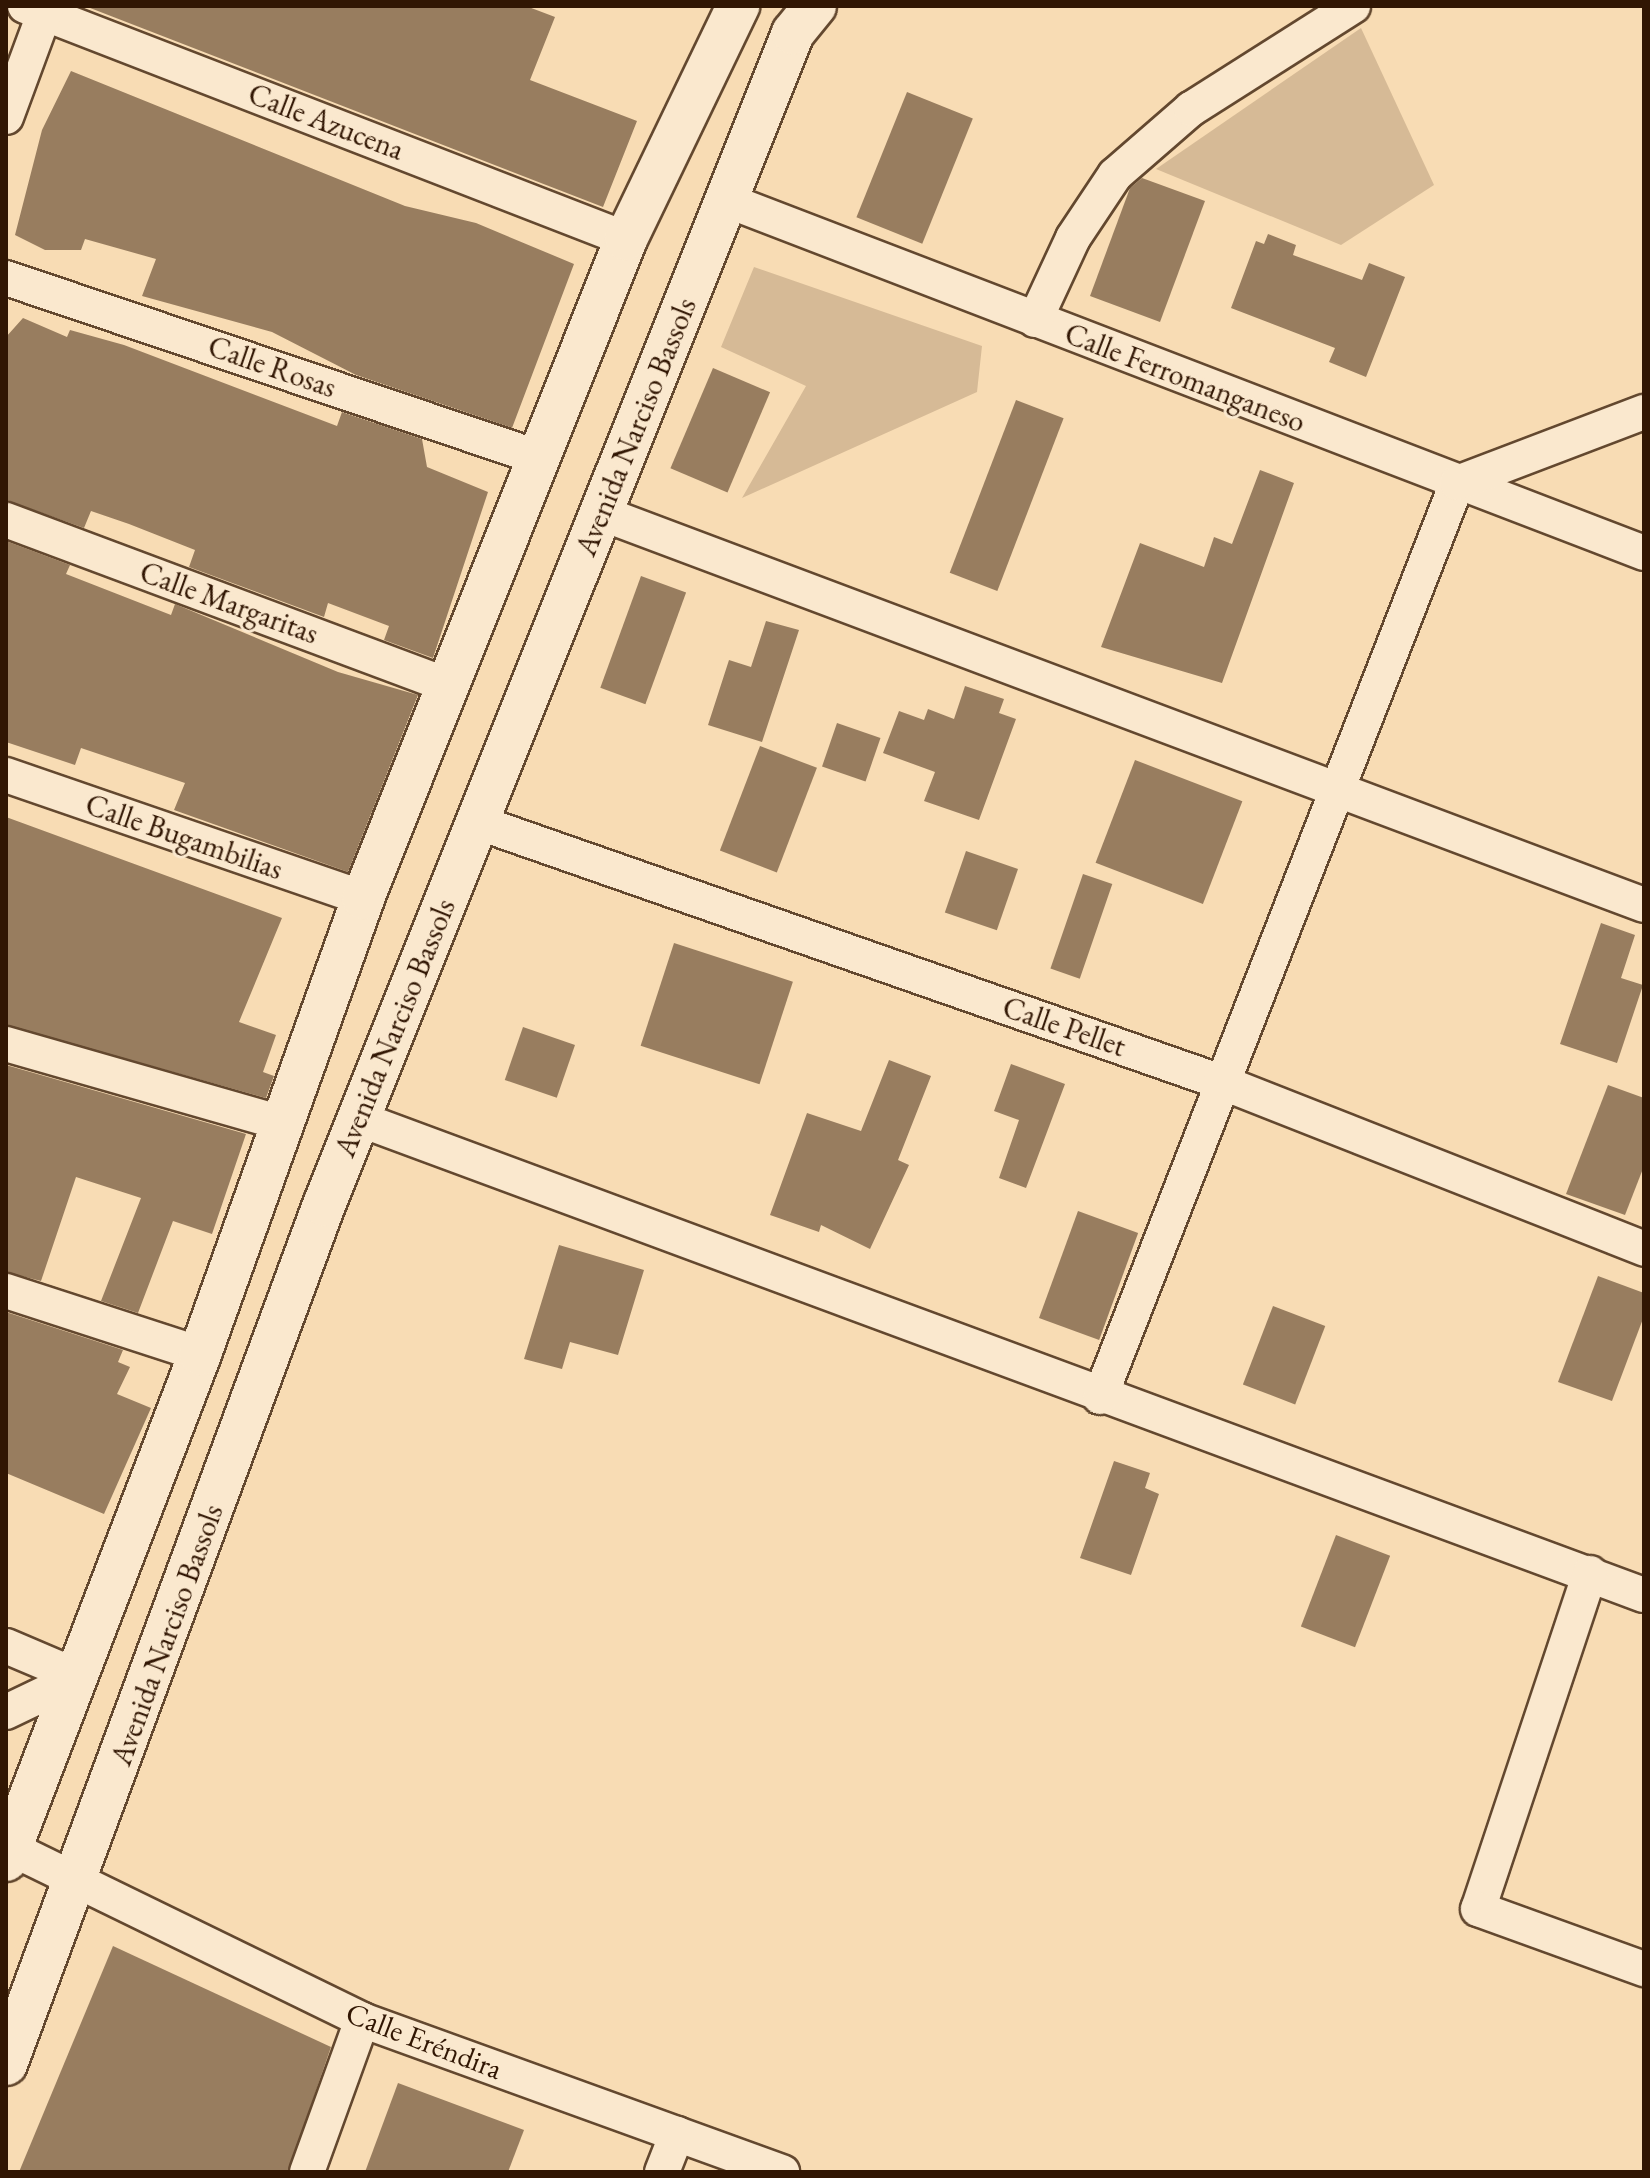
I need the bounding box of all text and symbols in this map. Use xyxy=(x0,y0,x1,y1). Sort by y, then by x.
street label: Calle Azucena xyxy=(243,76,409,168)
street label: Avenida Narciso Bassols xyxy=(568,293,704,561)
street label: Calle Ferromanganeso xyxy=(1060,316,1310,440)
street label: Calle Rosas xyxy=(203,328,341,406)
street label: Calle Margaritas xyxy=(135,554,323,652)
street label: Calle Bugambilias xyxy=(81,786,287,888)
street label: Avenida Narciso Bassols xyxy=(327,894,463,1162)
street label: Calle Pellet xyxy=(998,989,1130,1065)
street label: Avenida Narciso Bassols xyxy=(103,1500,231,1770)
street label: Calle Eréndira xyxy=(341,1995,507,2087)

